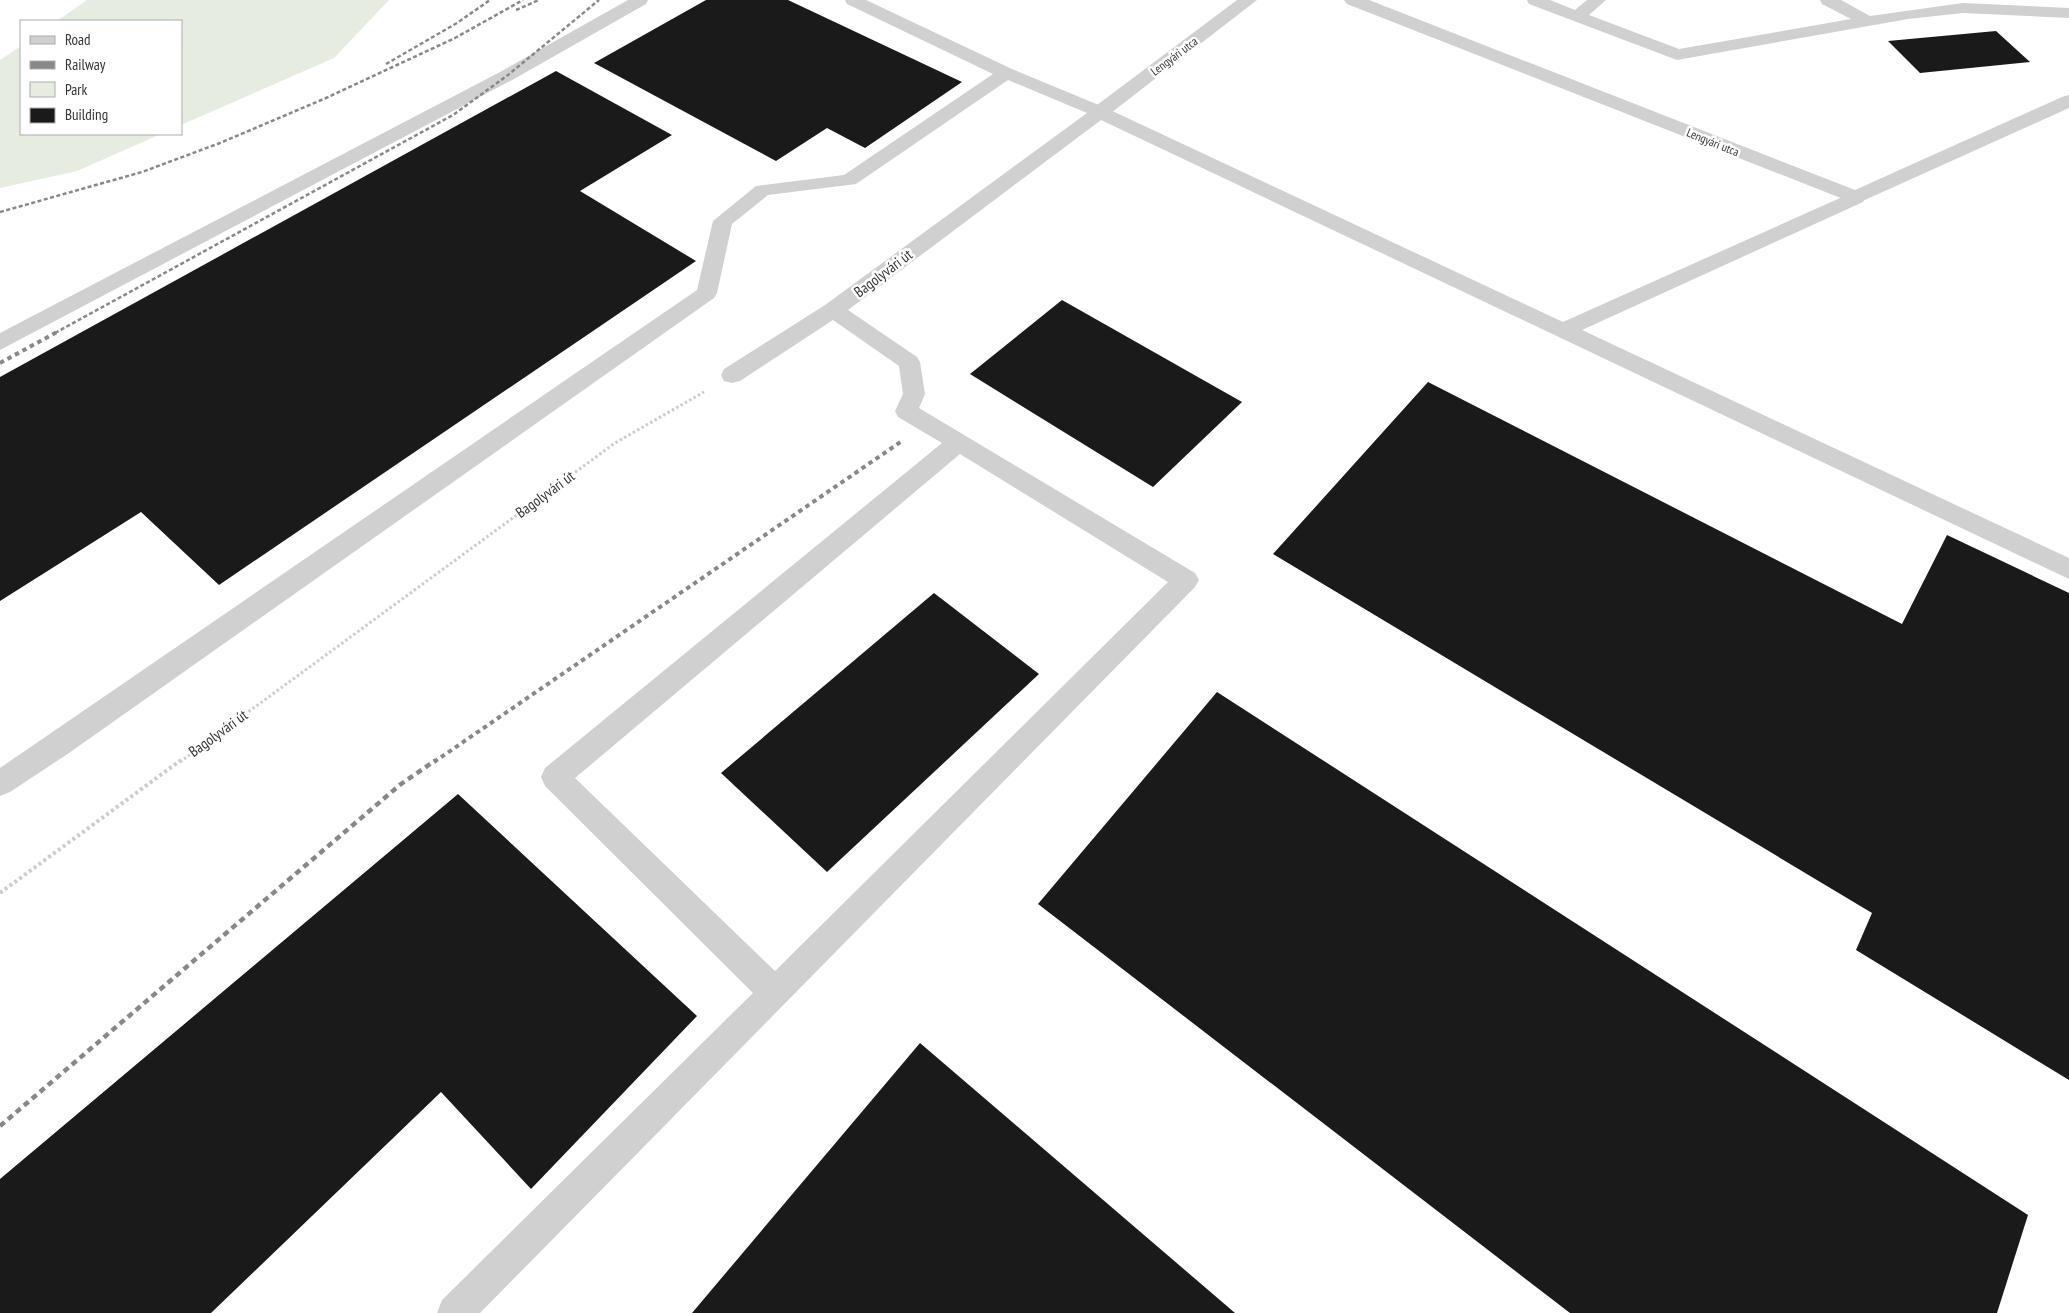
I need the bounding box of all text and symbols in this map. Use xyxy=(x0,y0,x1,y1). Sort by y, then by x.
legend xyxy=(20,20,182,135)
text: Road xyxy=(65,30,91,49)
street label: Lengyári utca xyxy=(1147,33,1201,79)
text: Railway xyxy=(65,55,106,74)
text: Park xyxy=(65,80,87,99)
text: Building xyxy=(65,105,108,124)
street label: Lengyári utca xyxy=(1685,125,1742,159)
street label: Bagolyvári út xyxy=(850,245,916,301)
street label: Bagolyvári út xyxy=(512,466,578,522)
street label: Bagolyvári út xyxy=(185,705,251,761)

